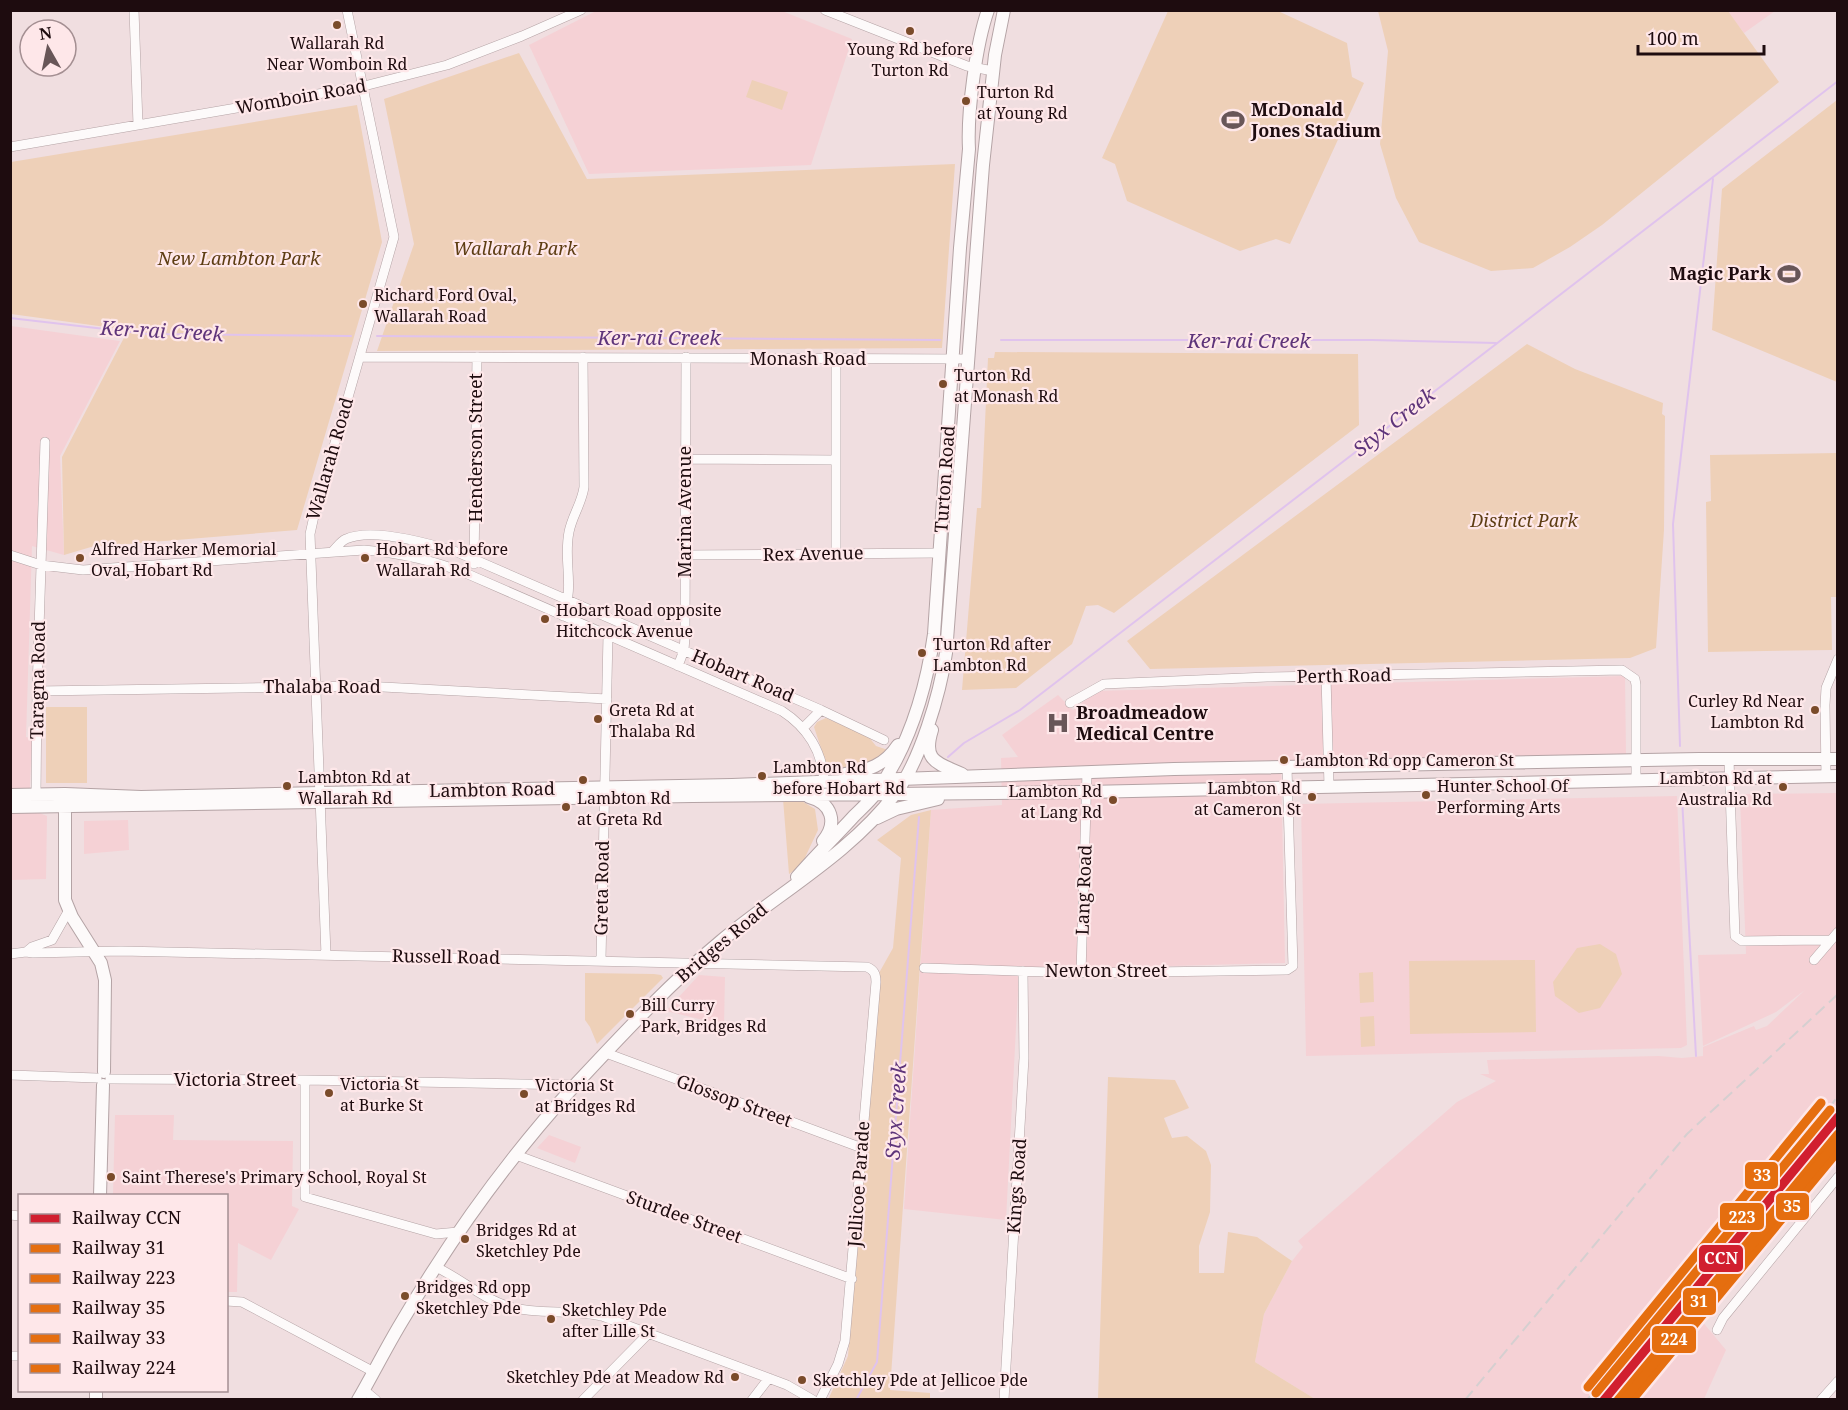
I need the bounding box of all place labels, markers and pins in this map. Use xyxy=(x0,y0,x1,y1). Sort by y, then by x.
marker: Wallarah Rd Near Womboin Rd xyxy=(331,19,343,31)
marker: Young Rd before Turton Rd xyxy=(904,25,916,37)
place label: Wallarah Rd Near Womboin Rd xyxy=(267,32,407,75)
place label: Young Rd before Turton Rd xyxy=(846,38,973,81)
place label: Turton Rd at Young Rd xyxy=(977,81,1068,124)
marker: Turton Rd at Young Rd xyxy=(960,95,972,107)
place label: McDonald Jones Stadium xyxy=(1250,97,1381,142)
sports icon: McDonald Jones Stadium xyxy=(1220,107,1246,133)
place label: Magic Park xyxy=(1669,261,1772,285)
sports icon: Magic Park xyxy=(1776,261,1802,287)
place label: Richard Ford Oval, Wallarah Road xyxy=(374,284,517,327)
marker: Richard Ford Oval, Wallarah Road xyxy=(357,298,369,310)
place label: Turton Rd at Monash Rd xyxy=(954,364,1058,407)
marker: Turton Rd at Monash Rd xyxy=(937,378,949,390)
place label: Alfred Harker Memorial Oval, Hobart Rd xyxy=(91,538,276,581)
place label: Hobart Rd before Wallarah Rd xyxy=(376,538,508,581)
marker: Alfred Harker Memorial Oval, Hobart Rd xyxy=(74,552,86,564)
marker: Hobart Rd before Wallarah Rd xyxy=(359,552,371,564)
place label: Hobart Road opposite Hitchcock Avenue xyxy=(556,599,721,642)
marker: Hobart Road opposite Hitchcock Avenue xyxy=(539,613,551,625)
place label: Turton Rd after Lambton Rd xyxy=(933,633,1051,676)
marker: Turton Rd after Lambton Rd xyxy=(916,647,928,659)
place label: Curley Rd Near Lambton Rd xyxy=(1688,690,1804,733)
place label: Greta Rd at Thalaba Rd xyxy=(609,699,695,742)
place label: Broadmeadow Medical Centre xyxy=(1076,700,1214,745)
marker: Curley Rd Near Lambton Rd xyxy=(1809,704,1821,716)
hospital icon: Broadmeadow Medical Centre xyxy=(1045,710,1071,736)
marker: Greta Rd at Thalaba Rd xyxy=(592,713,604,725)
place label: Lambton Rd opp Cameron St xyxy=(1295,749,1514,771)
marker: Lambton Rd opp Cameron St xyxy=(1278,754,1290,766)
place label: Lambton Rd before Hobart Rd xyxy=(773,756,905,799)
place label: Lambton Rd at Wallarah Rd xyxy=(298,766,411,809)
place label: Lambton Rd at Australia Rd xyxy=(1660,767,1772,810)
marker: Lambton Rd before Hobart Rd xyxy=(756,770,768,782)
unlabelled marker xyxy=(577,774,589,786)
place label: Hunter School Of Performing Arts xyxy=(1437,775,1570,818)
place label: Lambton Rd at Cameron St xyxy=(1194,777,1301,820)
marker: Lambton Rd at Wallarah Rd xyxy=(281,780,293,792)
place label: Lambton Rd at Lang Rd xyxy=(1008,780,1102,823)
marker: Lambton Rd at Australia Rd xyxy=(1777,781,1789,793)
place label: Lambton Rd at Greta Rd xyxy=(577,787,671,830)
marker: Hunter School Of Performing Arts xyxy=(1420,789,1432,801)
marker: Lambton Rd at Cameron St xyxy=(1306,791,1318,803)
marker: Lambton Rd at Lang Rd xyxy=(1107,794,1119,806)
marker: Lambton Rd at Greta Rd xyxy=(560,801,572,813)
place label: Bill Curry Park, Bridges Rd xyxy=(641,994,767,1037)
marker: Bill Curry Park, Bridges Rd xyxy=(624,1008,636,1020)
place label: Victoria St at Burke St xyxy=(340,1073,423,1116)
place label: Victoria St at Bridges Rd xyxy=(535,1074,636,1117)
marker: Victoria St at Burke St xyxy=(323,1087,335,1099)
marker: Victoria St at Bridges Rd xyxy=(518,1088,530,1100)
place label: Saint Therese's Primary School, Royal St xyxy=(122,1166,427,1188)
marker: Saint Therese's Primary School, Royal St xyxy=(105,1171,117,1183)
place label: Bridges Rd at Sketchley Pde xyxy=(476,1219,581,1262)
marker: Bridges Rd at Sketchley Pde xyxy=(459,1233,471,1245)
place label: Bridges Rd opp Sketchley Pde xyxy=(416,1276,531,1319)
marker: Bridges Rd opp Sketchley Pde xyxy=(399,1290,411,1302)
place label: Sketchley Pde after Lille St xyxy=(562,1299,667,1342)
marker: Sketchley Pde after Lille St xyxy=(545,1313,557,1325)
place label: Sketchley Pde at Meadow Rd xyxy=(506,1366,724,1388)
place label: Sketchley Pde at Jellicoe Pde xyxy=(813,1369,1028,1391)
marker: Sketchley Pde at Meadow Rd xyxy=(729,1371,741,1383)
marker: Sketchley Pde at Jellicoe Pde xyxy=(796,1374,808,1386)

